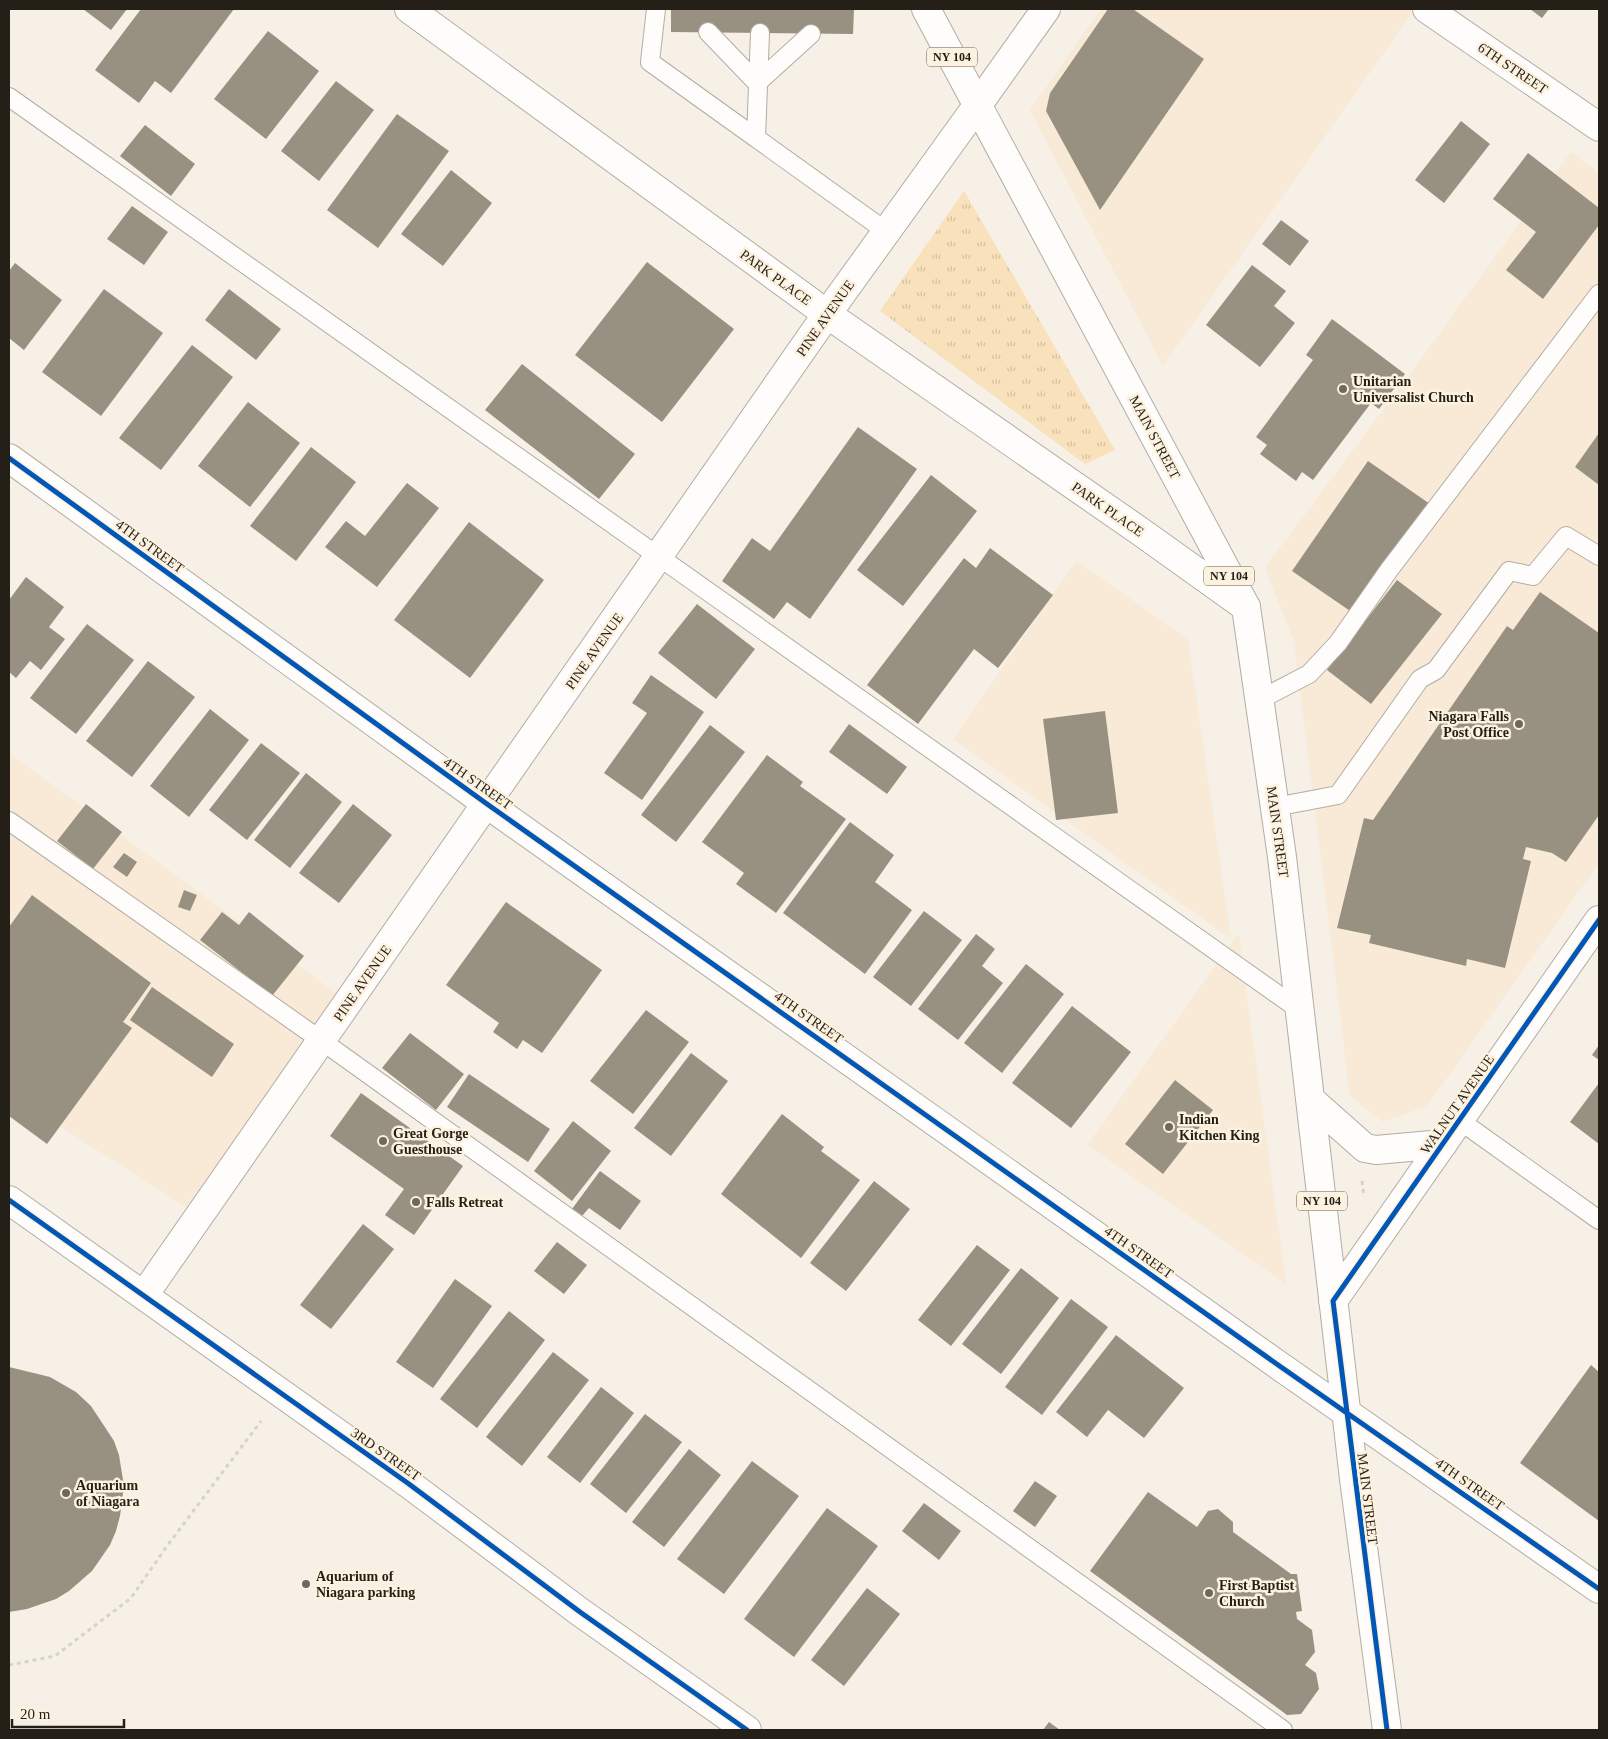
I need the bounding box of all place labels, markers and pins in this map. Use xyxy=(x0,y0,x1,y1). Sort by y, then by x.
place label: Unitarian Universalist Church xyxy=(1353,374,1474,405)
marker: Unitarian Universalist Church xyxy=(1337,383,1349,395)
place label: Niagara Falls Post Office xyxy=(1429,709,1510,740)
marker: Niagara Falls Post Office xyxy=(1513,718,1525,730)
place label: Indian Kitchen King xyxy=(1179,1112,1260,1143)
marker: Indian Kitchen King xyxy=(1163,1121,1175,1133)
place label: Great Gorge Guesthouse xyxy=(393,1126,469,1157)
marker: Great Gorge Guesthouse xyxy=(377,1135,389,1147)
place label: Falls Retreat xyxy=(426,1195,503,1210)
marker: Falls Retreat xyxy=(410,1196,422,1208)
place label: Aquarium of Niagara xyxy=(76,1478,139,1509)
marker: Aquarium of Niagara xyxy=(60,1487,72,1499)
place label: Aquarium of Niagara parking xyxy=(316,1569,415,1600)
marker: Aquarium of Niagara parking xyxy=(300,1578,312,1590)
place label: First Baptist Church xyxy=(1219,1578,1294,1609)
marker: First Baptist Church xyxy=(1203,1587,1215,1599)

